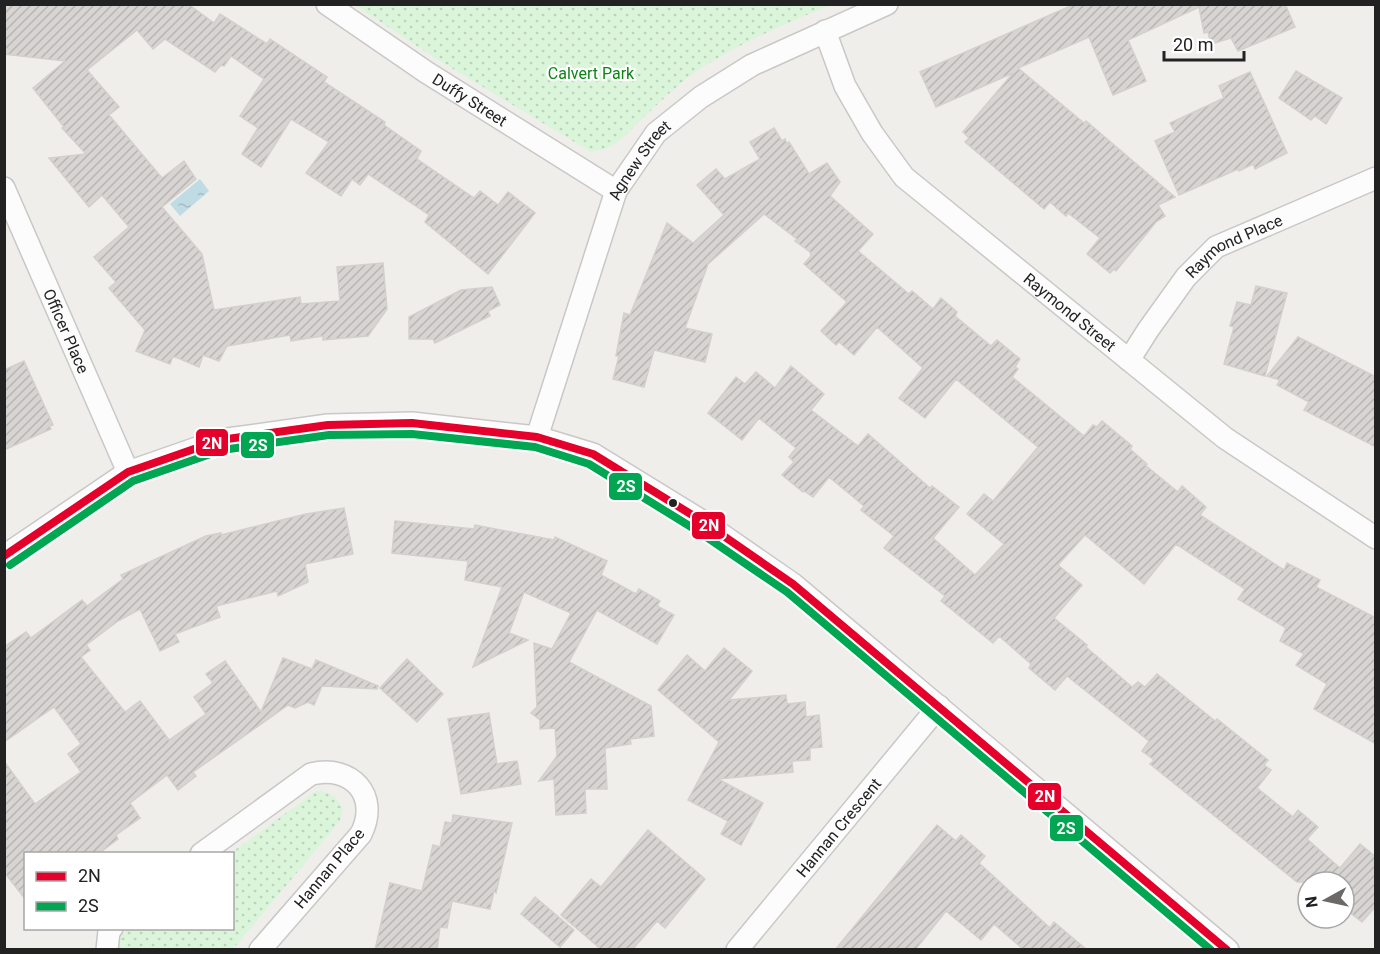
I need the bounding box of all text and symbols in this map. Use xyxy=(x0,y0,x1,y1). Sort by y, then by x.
scale bar xyxy=(1164,24,1244,62)
text: 20 m xyxy=(1173,34,1213,55)
park label: Calvert Park xyxy=(548,64,635,83)
street label: Duffy Street xyxy=(429,70,510,130)
street label: Agnew Street xyxy=(605,116,674,202)
street label: Raymond Place xyxy=(1182,211,1285,282)
street label: Raymond Street xyxy=(1020,269,1120,355)
street label: Officer Place xyxy=(39,286,93,376)
line badge: 2N xyxy=(195,428,229,457)
line badge: 2S xyxy=(240,431,275,459)
text: 2N xyxy=(202,434,222,453)
text: 2S xyxy=(248,436,268,455)
line badge: 2S xyxy=(608,472,643,501)
text: 2S xyxy=(616,477,636,496)
unlabelled marker xyxy=(667,497,679,509)
line badge: 2N xyxy=(691,511,726,540)
text: 2N xyxy=(699,516,719,535)
street label: Hannan Crescent xyxy=(792,775,885,881)
line badge: 2N xyxy=(1027,782,1062,811)
text: 2N xyxy=(1035,787,1055,806)
line badge: 2S xyxy=(1049,814,1084,842)
text: 2S xyxy=(1056,819,1076,838)
street label: Hannan Place xyxy=(290,824,368,912)
legend xyxy=(24,852,234,930)
text: 2N xyxy=(78,865,101,886)
north arrow xyxy=(1296,870,1356,930)
text: 2S xyxy=(78,895,99,916)
text: N xyxy=(1301,895,1322,909)

